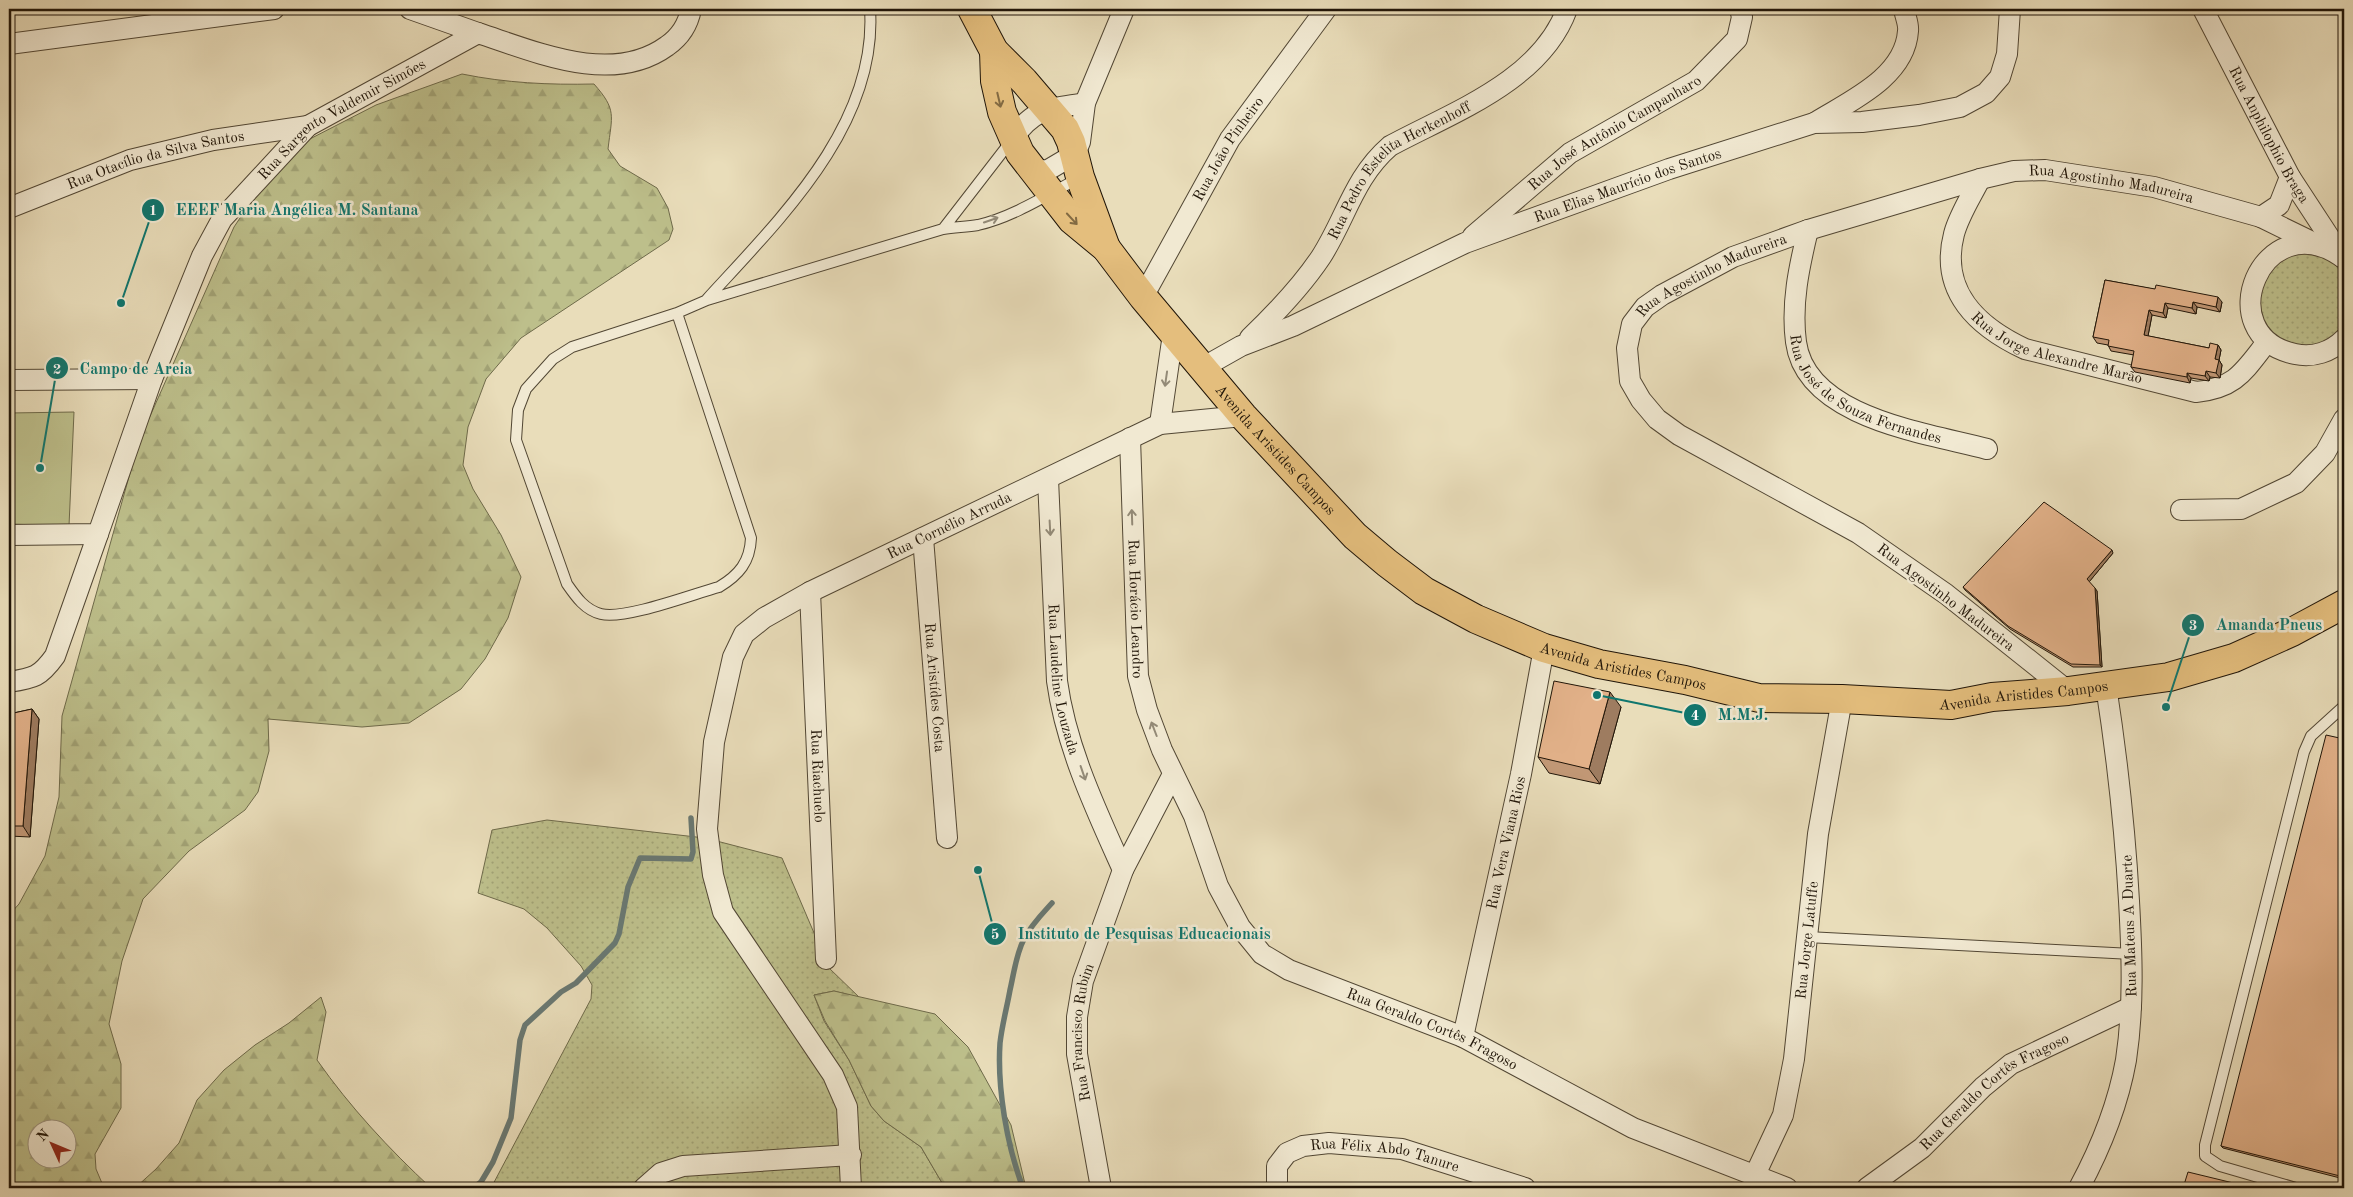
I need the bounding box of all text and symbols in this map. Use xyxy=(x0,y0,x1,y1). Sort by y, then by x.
street label: Rua Sargento Valdemir Simões xyxy=(256,57,429,183)
street label: Rua Anphilophio Braga xyxy=(2225,65,2311,207)
street label: Rua José Antônio Campanharo xyxy=(1526,74,1705,194)
one-way arrow xyxy=(995,91,1004,107)
street label: Rua João Pinheiro xyxy=(1191,95,1267,204)
street label: Rua Pedro Estelita Herkenhoff xyxy=(1326,99,1475,243)
street label: Rua Otacílio da Silva Santos xyxy=(65,129,245,193)
street label: Rua Elias Maurício dos Santos xyxy=(1532,147,1724,226)
street label: Rua Agostinho Madureira xyxy=(2028,164,2196,207)
callout: EEEF Maria Angélica M. Santana xyxy=(140,194,428,225)
text: EEEF Maria Angélica M. Santana xyxy=(175,203,419,219)
text: 1 xyxy=(149,204,157,219)
one-way arrow xyxy=(1066,212,1078,225)
one-way arrow xyxy=(983,215,998,224)
street label: Rua Agostinho Madureira xyxy=(1634,232,1790,320)
street label: Rua Jorge Alexandre Marão xyxy=(1967,310,2144,387)
street label: Rua José de Souza Fernandes xyxy=(1786,334,1943,447)
callout: Campo de Areia xyxy=(44,353,202,384)
text: Campo de Areia xyxy=(80,362,192,378)
text: 2 xyxy=(53,363,61,378)
one-way arrow xyxy=(1161,371,1171,387)
street label: Avenida Aristides Campos xyxy=(1211,383,1337,519)
street label: Rua Cornélio Arruda xyxy=(885,490,1015,563)
one-way arrow xyxy=(1128,509,1137,525)
one-way arrow xyxy=(1046,519,1055,535)
street label: Rua Horácio Leandro xyxy=(1124,539,1144,679)
street label: Rua Agostinho Madureira xyxy=(1874,542,2017,655)
street label: Rua Laudeline Louzada xyxy=(1045,603,1081,757)
callout: Amanda Pneus xyxy=(2181,609,2332,640)
text: Amanda Pneus xyxy=(2216,618,2322,634)
text: 3 xyxy=(2189,619,2197,634)
street label: Rua Aristídes Costa xyxy=(921,622,946,754)
street label: Avenida Aristides Campos xyxy=(1538,641,1708,694)
street label: Avenida Aristides Campos xyxy=(1939,680,2109,714)
callout: M.M.J. xyxy=(1683,699,1778,730)
text: M.M.J. xyxy=(1718,708,1768,724)
text: 4 xyxy=(1691,709,1699,724)
one-way arrow xyxy=(1149,722,1158,738)
street label: Rua Riachuelo xyxy=(807,729,826,823)
one-way arrow xyxy=(1079,765,1088,781)
street label: Rua Vera Viana Rios xyxy=(1485,775,1529,911)
street label: Rua Mateus A Duarte xyxy=(2121,854,2140,997)
street label: Rua Jorge Latuffe xyxy=(1794,880,1822,1000)
callout: Instituto de Pesquisas Educacionais xyxy=(982,918,1280,949)
text: Instituto de Pesquisas Educacionais xyxy=(1017,927,1271,943)
text: 5 xyxy=(991,928,999,943)
street label: Rua Francisco Rubim xyxy=(1071,962,1098,1102)
street label: Rua Geraldo Cortês Fragoso xyxy=(1344,987,1520,1074)
street label: Rua Geraldo Cortês Fragoso xyxy=(1918,1032,2072,1154)
north arrow xyxy=(28,1120,78,1170)
text: N xyxy=(35,1127,52,1144)
street label: Rua Félix Abdo Tanure xyxy=(1310,1137,1461,1176)

